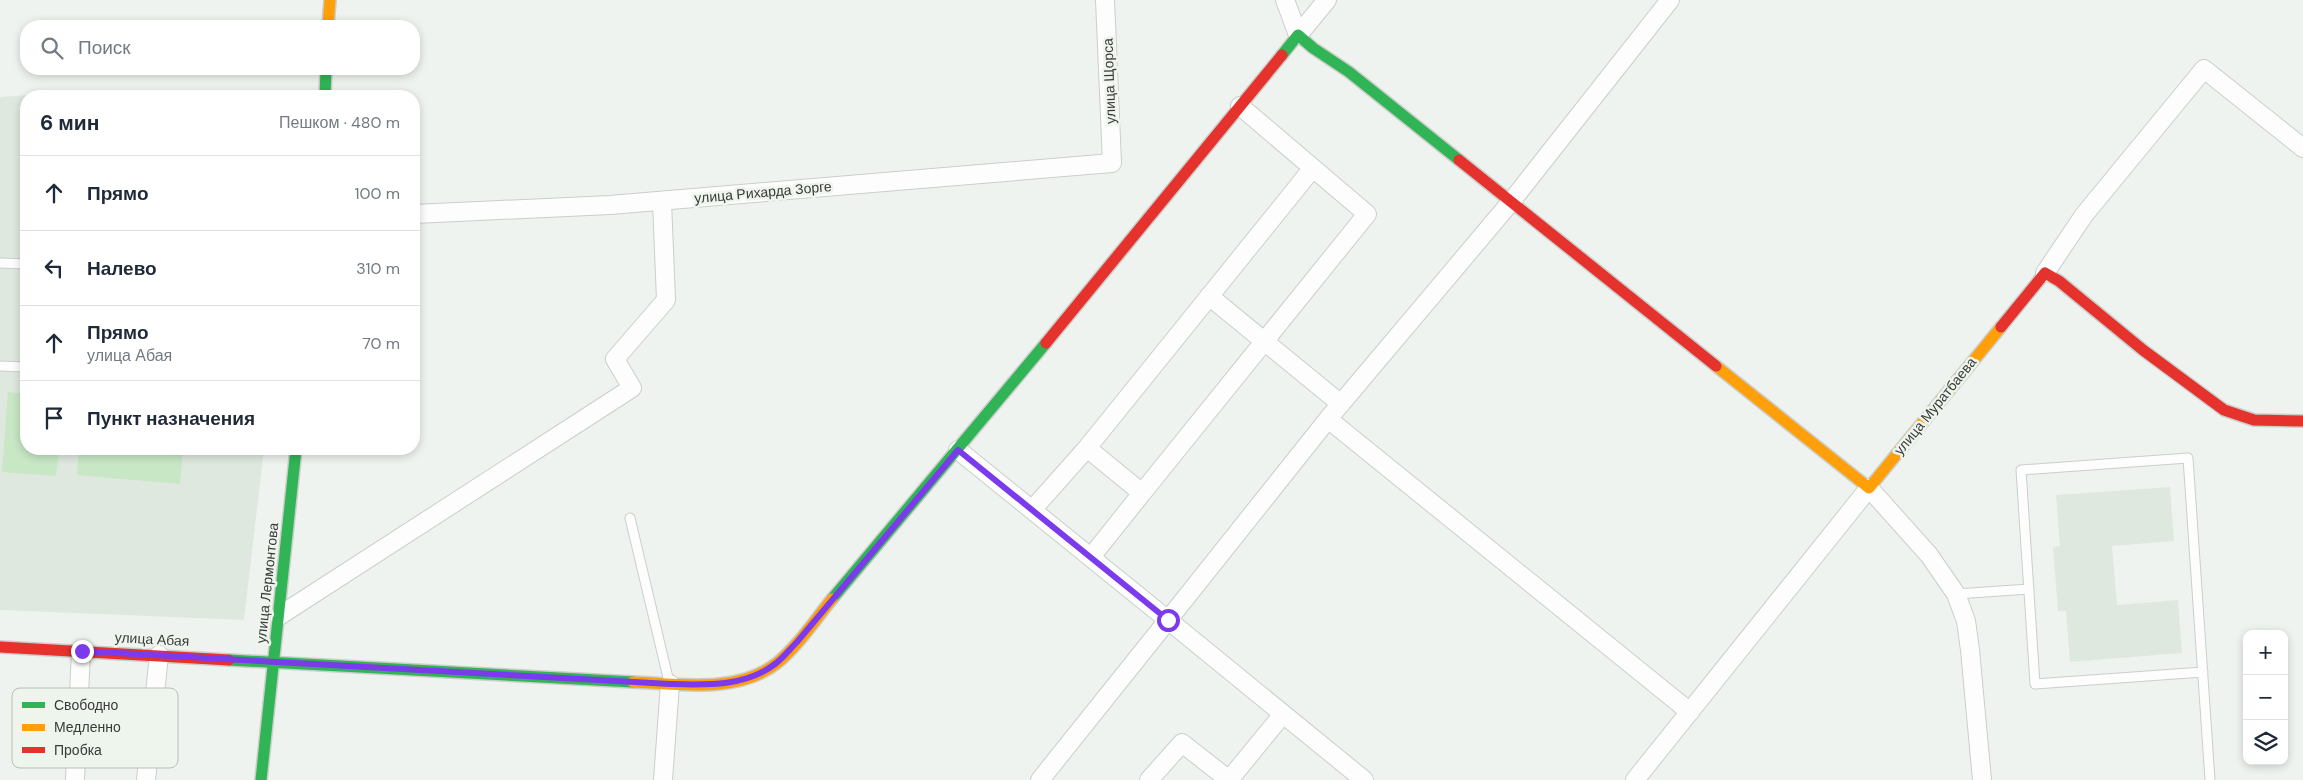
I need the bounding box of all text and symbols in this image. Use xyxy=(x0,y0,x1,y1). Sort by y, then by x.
search box xyxy=(20,20,420,75)
icon: search xyxy=(38,34,66,62)
text: Поиск xyxy=(78,35,131,60)
street label: улица Щорса xyxy=(1099,38,1119,124)
text: 6 мин xyxy=(40,109,99,137)
text: Пешком · 480 m xyxy=(279,112,400,133)
street label: улица Рихарда Зорге xyxy=(694,177,833,207)
icon: ahead xyxy=(40,179,68,207)
text: Прямо xyxy=(87,181,149,206)
text: 100 m xyxy=(355,183,400,204)
icon: left xyxy=(40,254,68,282)
text: Налево xyxy=(87,256,157,281)
text: 310 m xyxy=(356,258,400,279)
text: Прямо xyxy=(87,320,149,345)
icon: ahead xyxy=(40,329,68,357)
text: 70 m xyxy=(362,333,400,354)
text: улица Абая xyxy=(87,345,172,366)
street label: улица Муратбаева xyxy=(1890,353,1980,459)
icon: arrive xyxy=(40,404,68,432)
text: Пункт назначения xyxy=(87,406,255,431)
street label: улица Лермонтова xyxy=(252,522,282,644)
route start xyxy=(1157,609,1180,632)
street label: улица Абая xyxy=(114,628,190,650)
map controls xyxy=(2243,630,2288,765)
button: + xyxy=(2243,630,2288,675)
route end xyxy=(71,640,94,663)
button: − xyxy=(2243,675,2288,720)
legend xyxy=(12,688,178,768)
text: Свободно xyxy=(54,696,119,714)
text: Медленно xyxy=(54,718,121,736)
button: layers xyxy=(2243,720,2288,765)
text: Пробка xyxy=(54,741,102,759)

